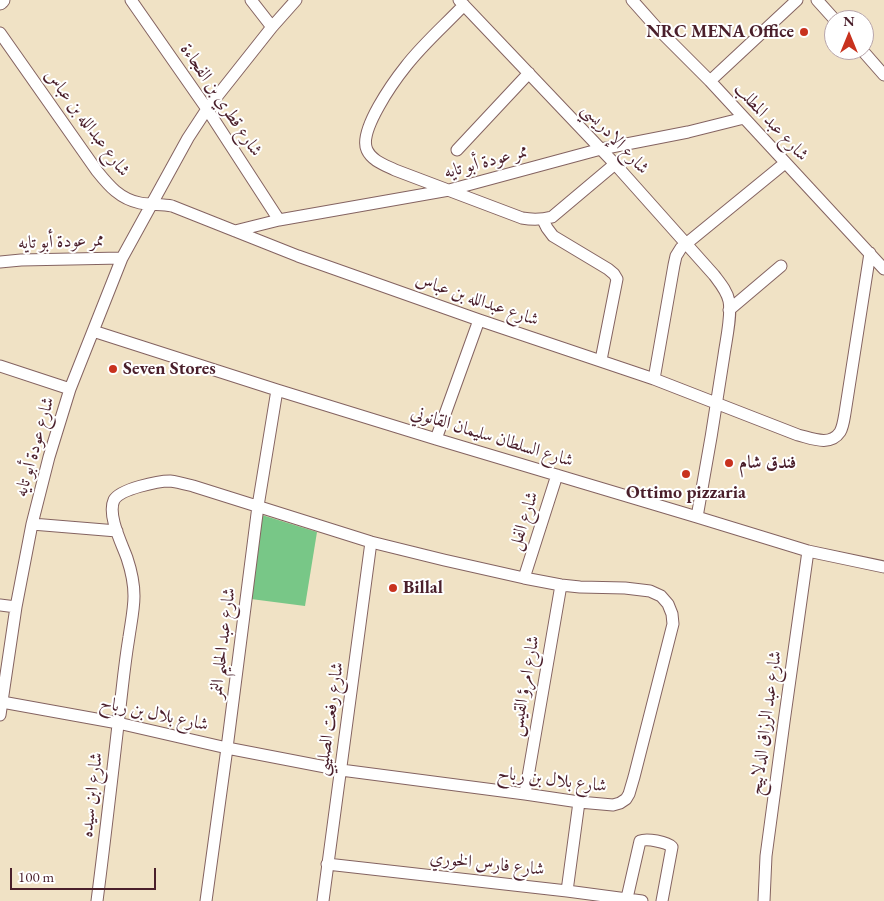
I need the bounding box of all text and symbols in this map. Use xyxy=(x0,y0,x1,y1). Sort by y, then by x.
north arrow xyxy=(824,10,874,60)
text: N xyxy=(843,12,855,30)
place label: NRC MENA Office xyxy=(646,21,794,43)
marker: NRC MENA Office xyxy=(798,26,810,38)
street label: شارع قطري بن الفجاءة xyxy=(175,39,267,161)
street label: شارع عبدالله بن عباس xyxy=(40,65,134,181)
street label: شارع عبد المطلب xyxy=(729,78,813,166)
street label: شارع الإدريسي xyxy=(577,99,653,179)
street label: ممر عودة أبو تايه xyxy=(442,140,530,184)
street label: ممر عودة أبو تايه xyxy=(18,230,104,254)
street label: شارع عبدالله بن عباس xyxy=(412,269,542,331)
place label: Seven Stores xyxy=(123,358,216,380)
marker: Seven Stores xyxy=(107,363,119,375)
street label: شارع عودة أبو تايه xyxy=(10,394,60,500)
street label: شارع السلطان سليمان القانوني xyxy=(408,402,576,472)
place label: فندق شام xyxy=(739,452,796,474)
marker: فندق شام xyxy=(723,457,735,469)
marker: Ottimo pizzaria xyxy=(680,468,692,480)
place label: Ottimo pizzaria xyxy=(626,482,746,504)
street label: شارع الفل xyxy=(504,489,544,553)
place label: Billal xyxy=(403,577,443,599)
marker: Billal xyxy=(387,582,399,594)
street label: شارع عبد الحليم النمر xyxy=(205,586,241,700)
street label: شارع امرؤ القيس xyxy=(506,634,544,738)
street label: شارع عبد الرزاق الدلابيح xyxy=(745,649,787,797)
street label: شارع رفعت الصليبي xyxy=(311,661,349,777)
street label: شارع بلال بن رباح xyxy=(98,692,210,736)
street label: شارع ابن سيده xyxy=(76,751,108,839)
street label: شارع بلال بن رباح xyxy=(496,763,608,797)
street label: شارع فارس الخوري xyxy=(429,847,545,881)
scale bar xyxy=(12,858,159,890)
text: 100 m xyxy=(18,867,54,886)

